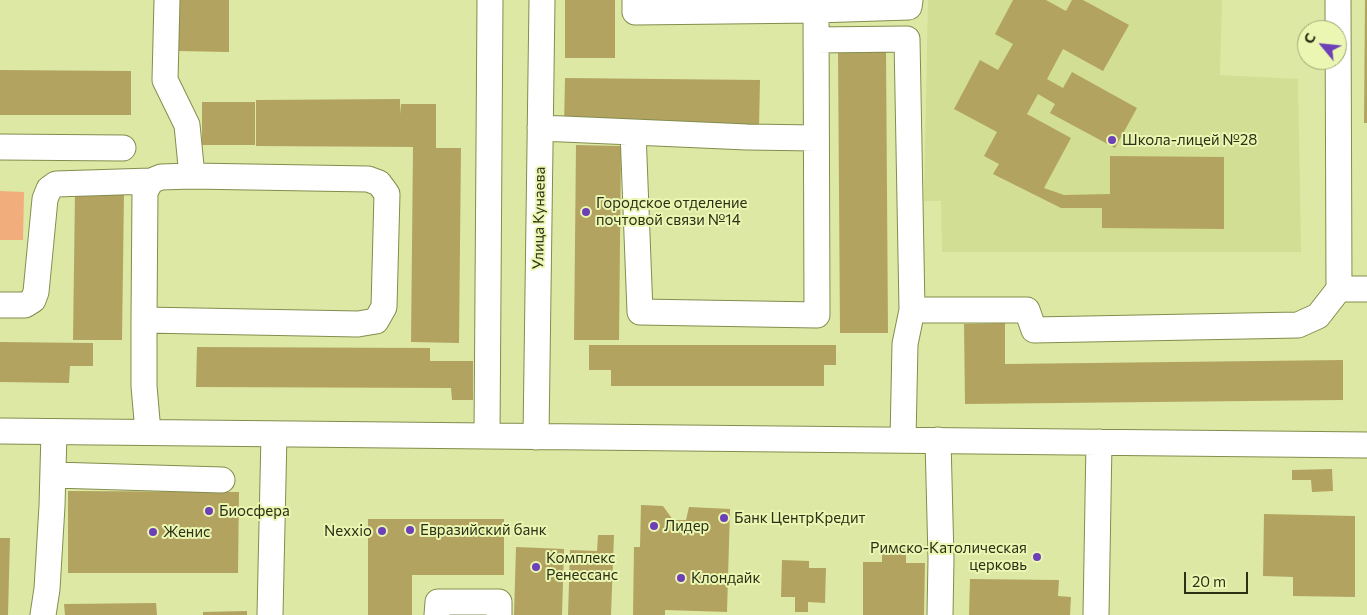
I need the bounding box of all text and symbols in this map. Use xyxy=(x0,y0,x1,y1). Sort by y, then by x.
north arrow xyxy=(1297,20,1347,70)
text: С xyxy=(1299,30,1319,46)
place label: Школа-лицей №28 xyxy=(1122,131,1257,149)
marker: Школа-лицей №28 xyxy=(1106,134,1118,146)
street label: Улица Кунаева xyxy=(529,167,549,269)
place label: Городское отделение почтовой связи №14 xyxy=(596,194,747,229)
marker: Городское отделение почтовой связи №14 xyxy=(580,206,592,218)
place label: Биосфера xyxy=(219,502,290,520)
marker: Биосфера xyxy=(203,505,215,517)
place label: Банк ЦентрКредит xyxy=(734,509,866,527)
marker: Банк ЦентрКредит xyxy=(718,512,730,524)
place label: Лидер xyxy=(664,517,709,535)
marker: Лидер xyxy=(648,520,660,532)
place label: Евразийский банк xyxy=(420,521,547,539)
place label: Nexxio xyxy=(324,522,372,540)
place label: Женис xyxy=(163,523,210,541)
marker: Евразийский банк xyxy=(404,524,416,536)
marker: Nexxio xyxy=(376,525,388,537)
marker: Женис xyxy=(147,526,159,538)
place label: Римско-Католическая церковь xyxy=(870,539,1027,574)
place label: Комплекс Ренессанс xyxy=(546,549,618,584)
marker: Римско-Католическая церковь xyxy=(1031,551,1043,563)
marker: Комплекс Ренессанс xyxy=(530,561,542,573)
scale bar xyxy=(1187,562,1251,594)
place label: Клондайк xyxy=(691,569,760,587)
marker: Клондайк xyxy=(675,572,687,584)
text: 20 m xyxy=(1192,572,1226,590)

